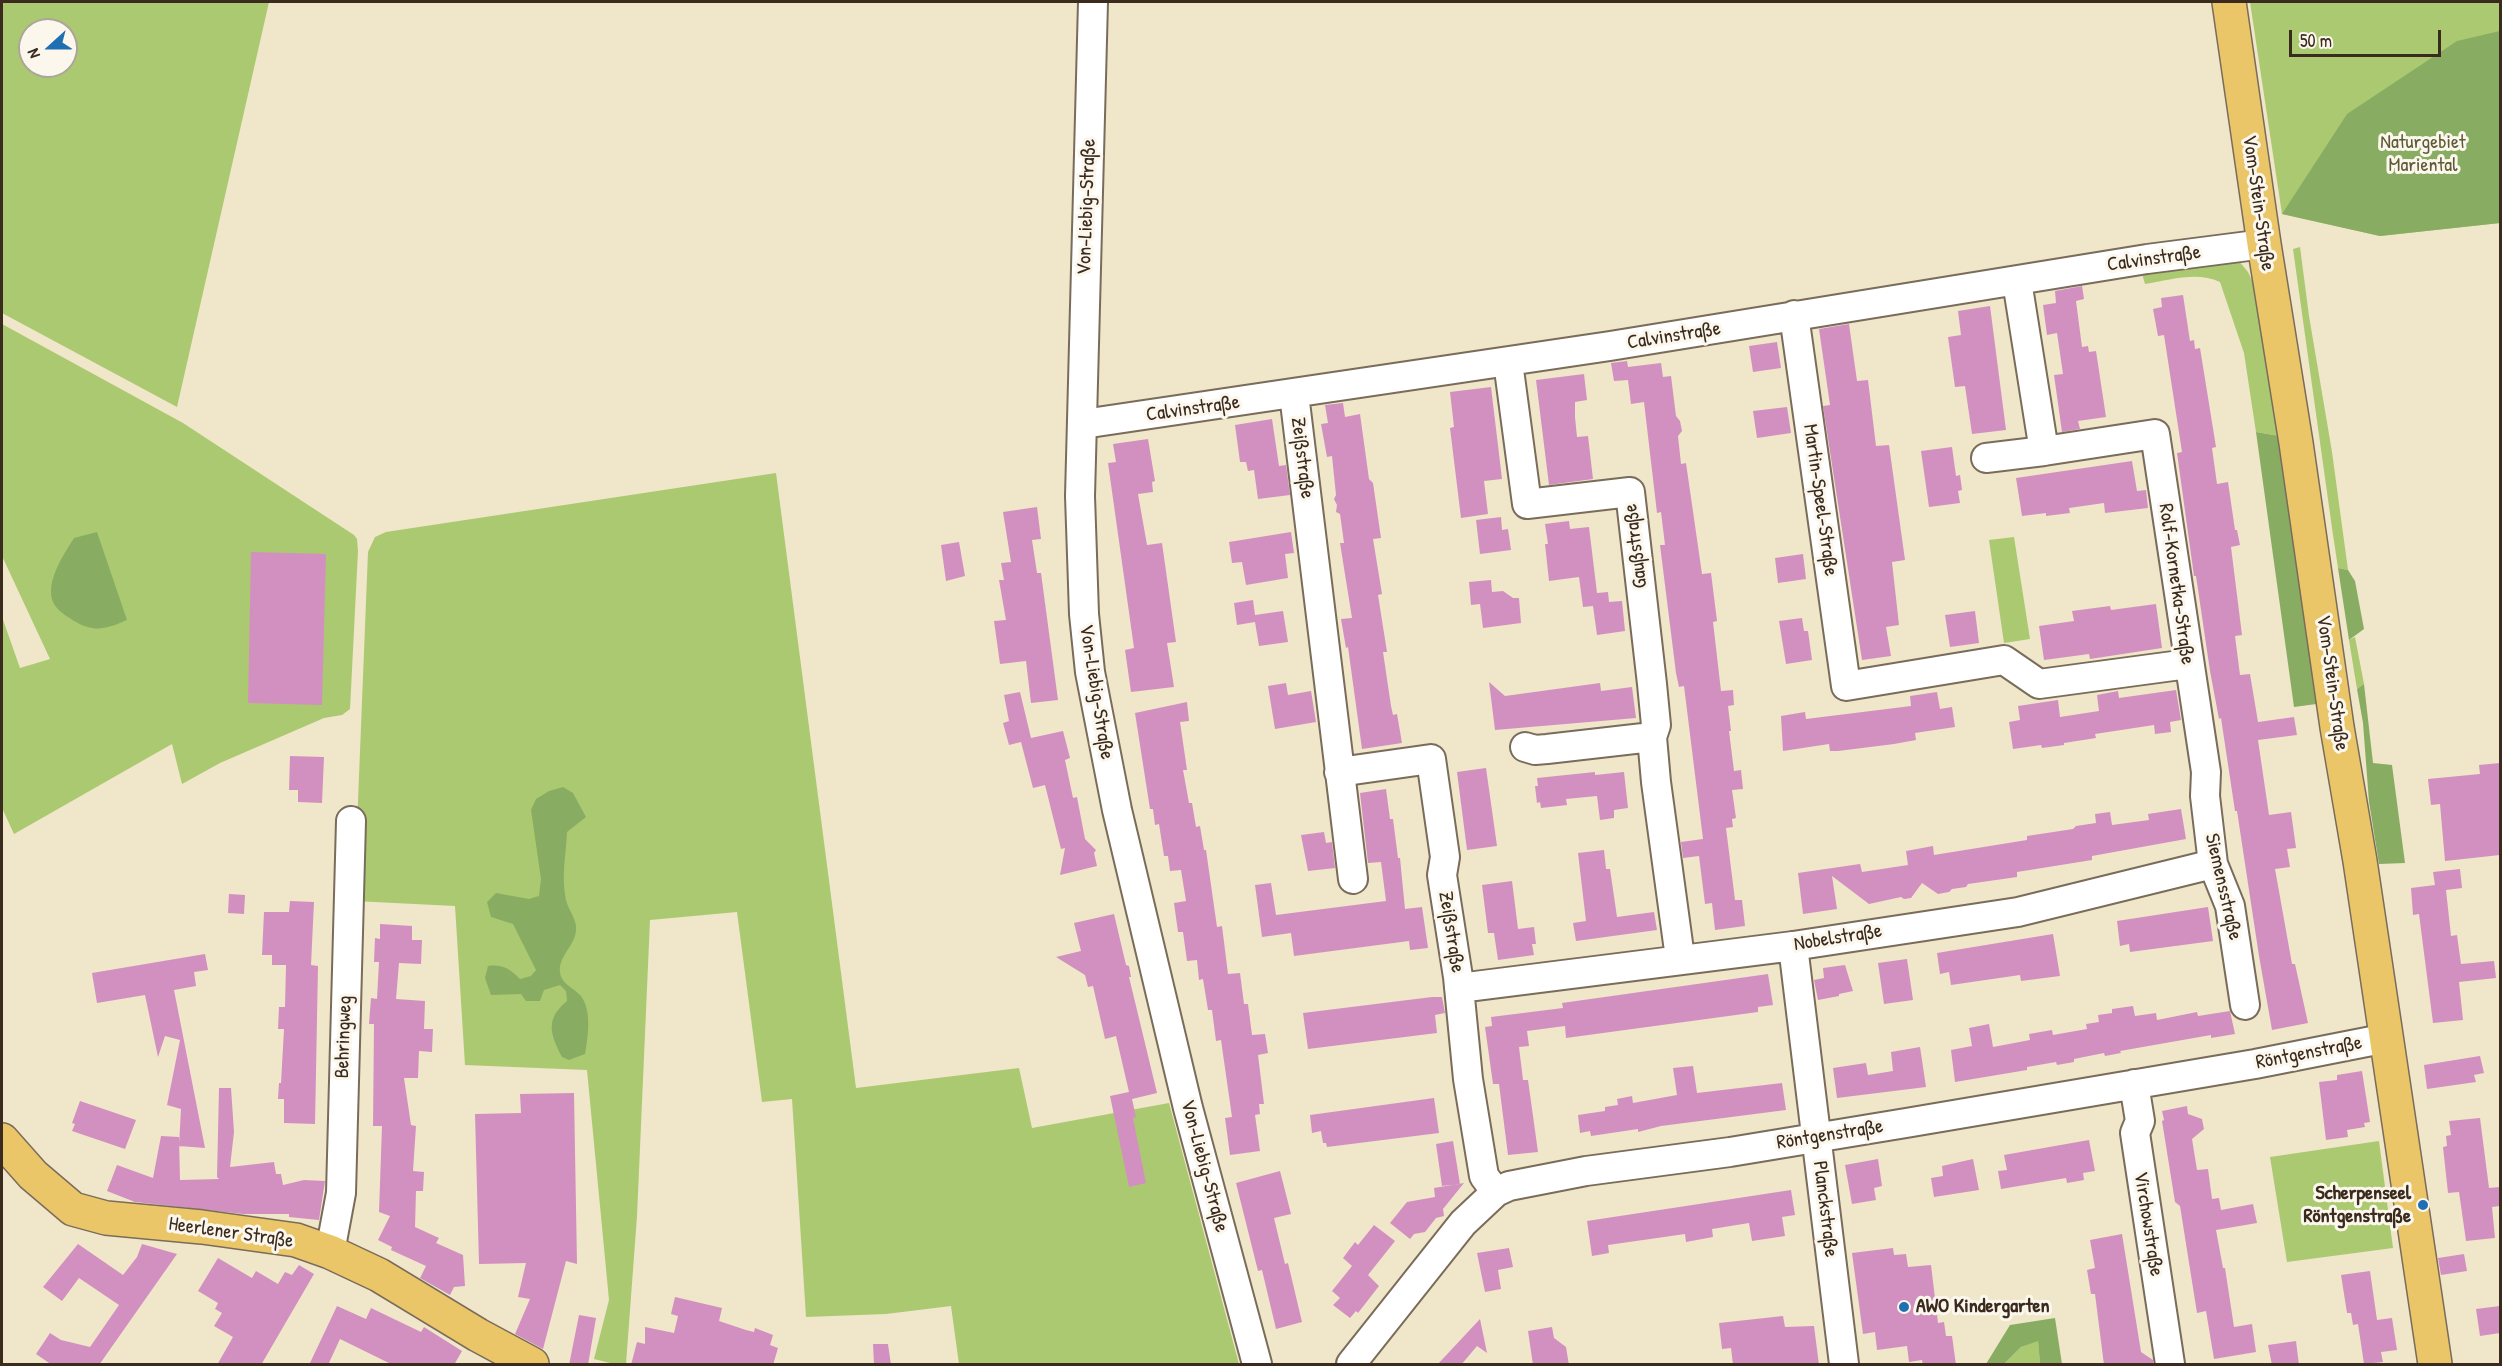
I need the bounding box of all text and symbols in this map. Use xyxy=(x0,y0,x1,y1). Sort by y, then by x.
north arrow xyxy=(18,18,78,78)
scale bar xyxy=(2292,18,2444,56)
text: 50 m xyxy=(2300,28,2332,53)
text: N xyxy=(21,46,45,62)
park label: Naturgebiet Mariental xyxy=(2380,131,2466,178)
street label: Vom-Stein-Straße xyxy=(2237,134,2279,272)
street label: Von-Liebig-Straße xyxy=(1073,139,1101,275)
street label: Calvinstraße xyxy=(2106,241,2202,277)
street label: Calvinstraße xyxy=(1626,317,1722,355)
street label: Calvinstraße xyxy=(1145,391,1241,427)
street label: Zeißstraße xyxy=(1285,416,1319,500)
street label: Martin-Speel-Straße xyxy=(1797,423,1843,577)
street label: Rolf-Kornetka-Straße xyxy=(2153,502,2199,666)
street label: Gaußstraße xyxy=(1619,503,1653,589)
street label: Vom-Stein-Straße xyxy=(2311,614,2353,752)
street label: Von-Liebig-Straße xyxy=(1073,623,1119,761)
street label: Siemensstraße xyxy=(2199,831,2247,943)
street label: Zeißstraße xyxy=(1433,890,1469,974)
street label: Nobelstraße xyxy=(1792,919,1884,957)
street label: Behringweg xyxy=(331,995,357,1079)
street label: Röntgenstraße xyxy=(2254,1031,2364,1075)
street label: Von-Liebig-Straße xyxy=(1175,1097,1233,1235)
street label: Röntgenstraße xyxy=(1775,1115,1885,1155)
street label: Planckstraße xyxy=(1807,1160,1843,1258)
street label: Virchowstraße xyxy=(2128,1170,2168,1278)
place label: Scherpenseel Röntgenstraße xyxy=(2303,1182,2411,1229)
marker: Scherpenseel Röntgenstraße xyxy=(2416,1198,2430,1212)
street label: Heerlener Straße xyxy=(167,1212,295,1254)
place label: AWO Kindergarten xyxy=(1916,1295,2050,1319)
marker: AWO Kindergarten xyxy=(1897,1300,1911,1314)

